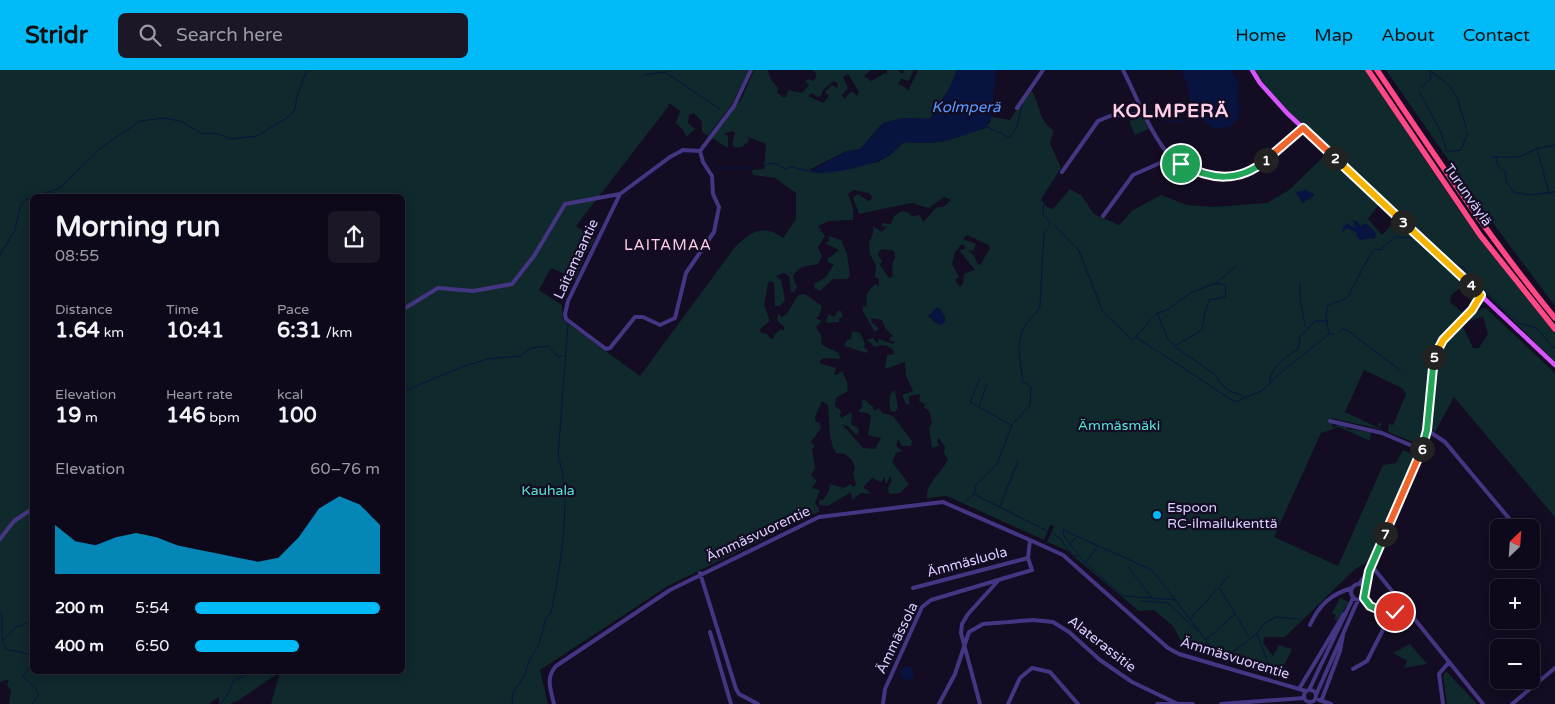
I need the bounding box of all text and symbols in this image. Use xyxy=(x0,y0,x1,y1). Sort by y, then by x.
search box xyxy=(118,13,468,58)
text: Stridr xyxy=(25,21,88,50)
icon: search xyxy=(136,21,164,49)
text: Search here xyxy=(176,24,283,46)
text: Home xyxy=(1235,24,1286,46)
text: Map xyxy=(1314,24,1353,46)
text: About xyxy=(1381,24,1435,46)
text: Contact xyxy=(1463,24,1530,46)
water label: Kolmperä xyxy=(932,98,1001,116)
district label: KOLMPERÄ xyxy=(1112,100,1230,122)
pin xyxy=(1160,143,1202,185)
pin: 2 xyxy=(1322,146,1348,170)
pin: 1 xyxy=(1254,148,1278,172)
icon: arrive xyxy=(1167,150,1195,178)
text: 2 xyxy=(1331,150,1340,167)
text: 1 xyxy=(1262,152,1271,169)
street label: Turunväylä xyxy=(1440,160,1496,230)
text: Morning run xyxy=(55,210,220,244)
pin: 3 xyxy=(1390,210,1416,234)
button: share xyxy=(328,211,380,263)
text: 3 xyxy=(1399,214,1408,231)
street label: Laitamaantie xyxy=(550,216,602,302)
district label: LAITAMAA xyxy=(624,236,712,254)
text: 08:55 xyxy=(55,246,99,266)
pin: 4 xyxy=(1458,272,1484,298)
text: 4 xyxy=(1467,277,1476,294)
text: Distance xyxy=(55,301,113,318)
text: Time xyxy=(166,301,199,318)
text: Pace xyxy=(277,301,309,318)
text: 1.64 xyxy=(55,318,100,343)
text: 10:41 xyxy=(166,318,224,343)
text: 6:31 xyxy=(277,318,322,343)
text: km xyxy=(100,324,124,341)
text: /km xyxy=(322,324,352,341)
pin: 5 xyxy=(1422,344,1446,370)
text: 5 xyxy=(1430,349,1439,366)
text: Elevation xyxy=(55,386,116,403)
text: Heart rate xyxy=(166,386,233,403)
text: kcal xyxy=(277,386,303,403)
text: 19 xyxy=(55,403,81,428)
text: 146 xyxy=(166,403,206,428)
text: 100 xyxy=(277,403,317,428)
text: m xyxy=(81,409,98,426)
text: bpm xyxy=(206,409,240,426)
park label: Ämmäsmäki xyxy=(1078,417,1160,434)
pin: 6 xyxy=(1410,436,1434,462)
text: 6 xyxy=(1418,441,1427,458)
text: Elevation xyxy=(55,459,125,479)
text: 60–76 m xyxy=(310,459,380,479)
park label: Kauhala xyxy=(521,482,575,499)
place label: Espoon RC-ilmailukenttä xyxy=(1167,499,1278,532)
street label: Ämmäsvuorentie xyxy=(703,502,813,566)
marker: Espoon RC-ilmailukenttä xyxy=(1151,509,1163,521)
north arrow xyxy=(1490,519,1540,569)
map controls xyxy=(1490,519,1540,689)
pin: 7 xyxy=(1372,522,1398,546)
text: 7 xyxy=(1381,526,1390,543)
street label: Ämmäsluola xyxy=(925,543,1009,581)
button: + xyxy=(1490,579,1540,629)
pin xyxy=(1374,591,1416,633)
text: 200 m xyxy=(55,598,104,618)
text: 5:54 xyxy=(135,598,169,618)
icon: check xyxy=(1381,598,1409,626)
street label: Ämmässola xyxy=(872,600,922,676)
street label: Alaterassitie xyxy=(1065,612,1139,676)
street label: Ämmäsvuorentie xyxy=(1178,633,1292,683)
text: 400 m xyxy=(55,636,104,656)
text: 6:50 xyxy=(135,636,169,656)
button: − xyxy=(1490,639,1540,689)

